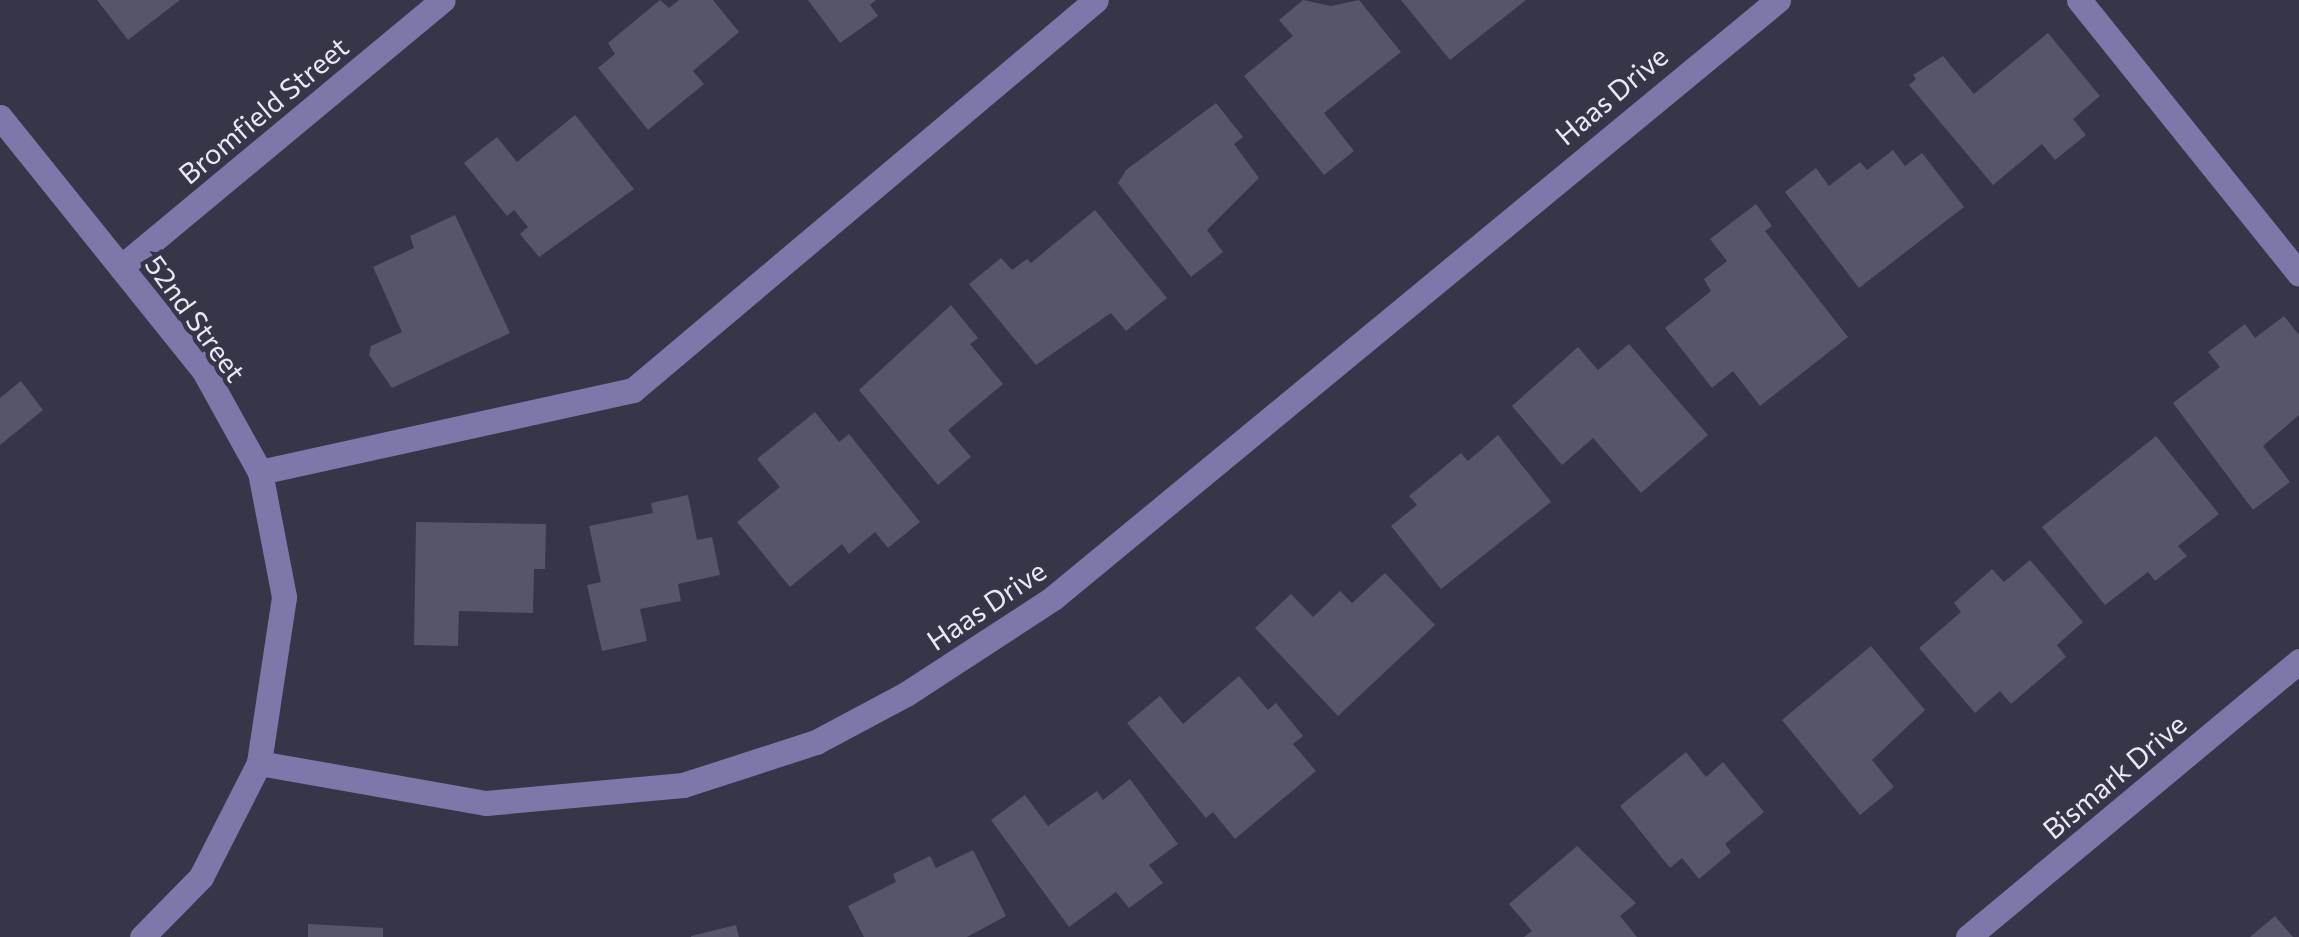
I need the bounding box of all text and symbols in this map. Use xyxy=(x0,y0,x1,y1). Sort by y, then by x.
street label: Bromfield Street xyxy=(171,29,355,191)
street label: Haas Drive xyxy=(1548,38,1674,152)
street label: 52nd Street xyxy=(139,248,253,388)
street label: Haas Drive xyxy=(920,553,1052,657)
street label: Bismark Drive xyxy=(2036,706,2192,846)

